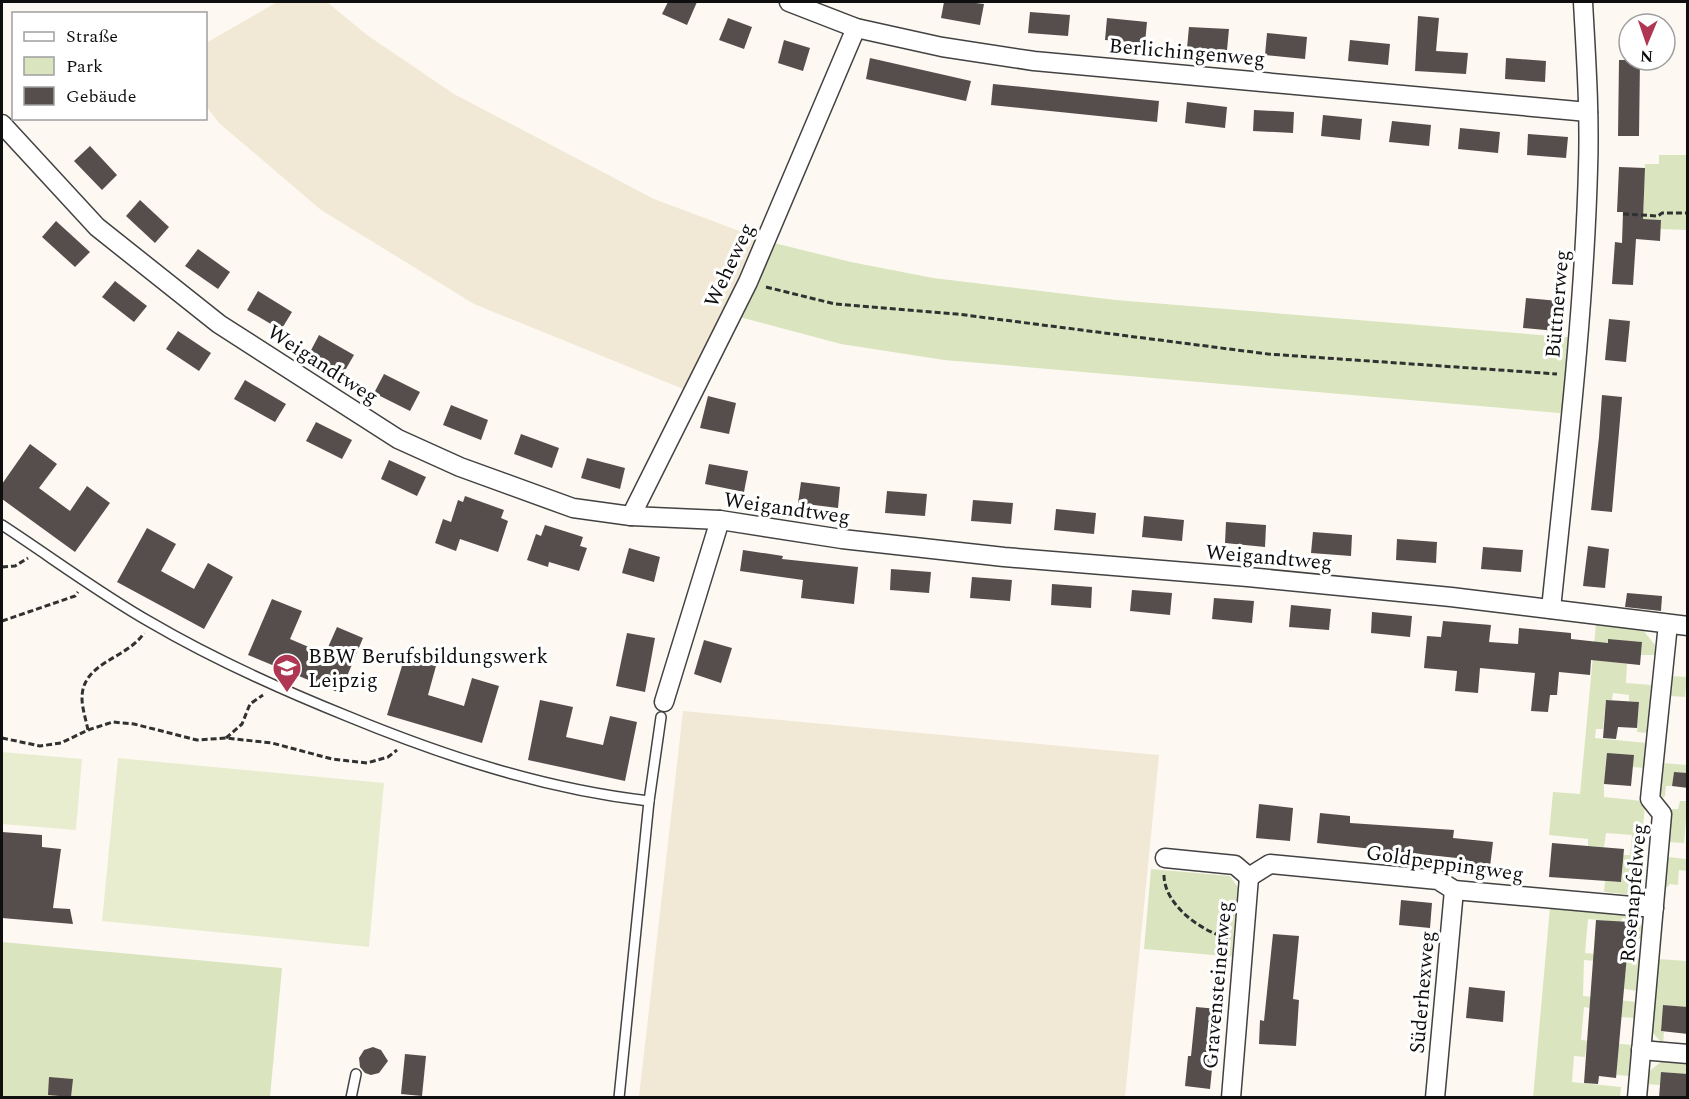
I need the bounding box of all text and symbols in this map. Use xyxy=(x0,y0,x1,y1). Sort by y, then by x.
legend xyxy=(12,12,207,120)
north arrow xyxy=(1617,12,1677,72)
text: Straße xyxy=(66,23,118,50)
street label: Berlichingenweg xyxy=(1107,30,1267,76)
text: N xyxy=(1640,44,1653,68)
text: Park xyxy=(66,53,103,80)
text: Gebäude xyxy=(66,83,136,110)
street label: Weheweg xyxy=(696,218,763,313)
street label: Büttnerweg xyxy=(1537,248,1579,360)
street label: Weigandtweg xyxy=(260,317,385,413)
street label: Weigandtweg xyxy=(722,484,852,534)
street label: Weigandtweg xyxy=(1204,537,1334,579)
place label: BBW Berufsbildungswerk Leipzig xyxy=(308,641,548,697)
school or university icon: BBW Berufsbildungswerk Leipzig xyxy=(271,652,303,694)
street label: Rosenapfelweg xyxy=(1612,822,1656,964)
street label: Goldpeppingweg xyxy=(1364,837,1526,891)
street label: Gravensteinerweg xyxy=(1195,900,1241,1070)
street label: Süderhexweg xyxy=(1402,929,1444,1055)

